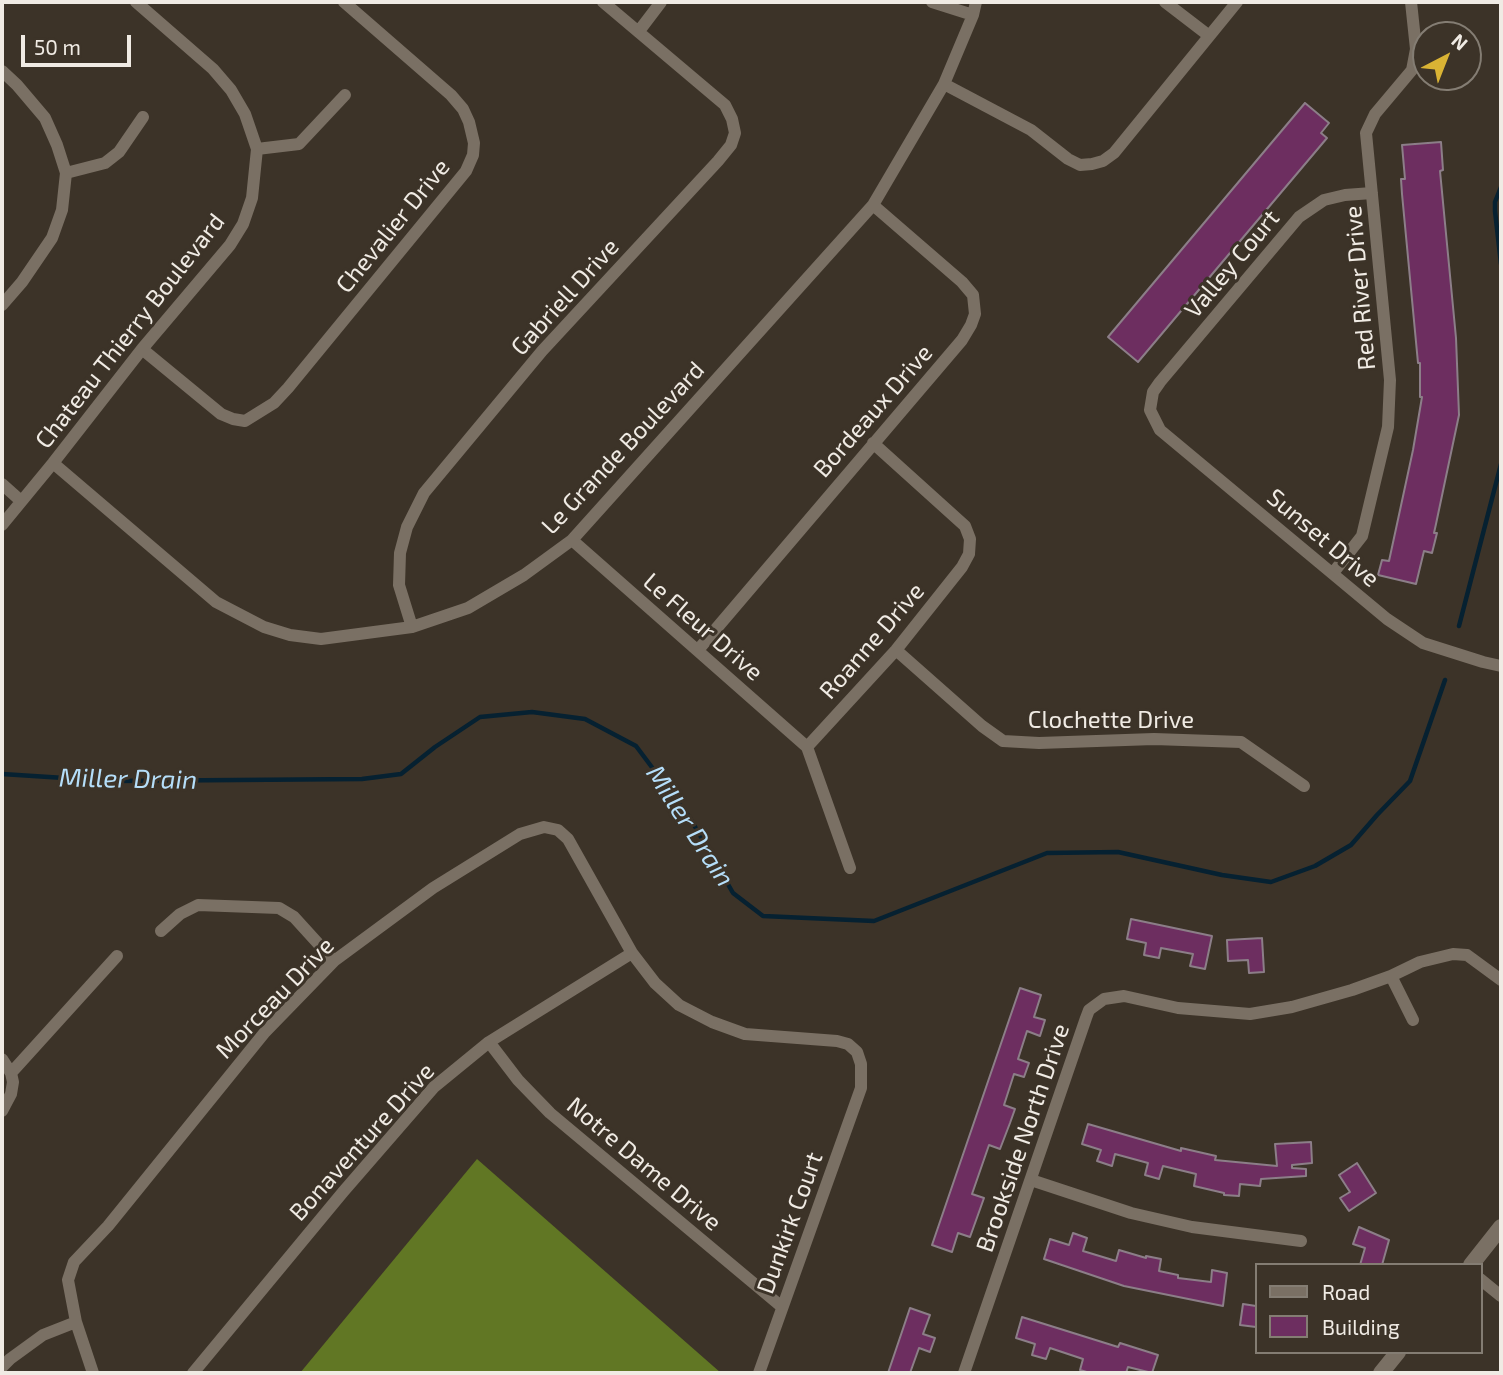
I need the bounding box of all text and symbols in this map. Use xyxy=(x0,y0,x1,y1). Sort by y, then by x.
scale bar xyxy=(24,21,135,65)
north arrow xyxy=(1412,21,1482,91)
text: N xyxy=(1447,28,1473,55)
text: 50 m xyxy=(34,34,81,59)
street label: Chevalier Drive xyxy=(330,153,456,299)
street label: Valley Court xyxy=(1179,204,1285,324)
street label: Red River Drive xyxy=(1338,205,1382,371)
street label: Chateau Thierry Boulevard xyxy=(29,208,231,454)
street label: Gabriell Drive xyxy=(505,233,625,361)
street label: Bordeaux Drive xyxy=(808,339,938,483)
street label: Le Grande Boulevard xyxy=(536,356,710,540)
street label: Sunset Drive xyxy=(1261,483,1385,593)
street label: Le Fleur Drive xyxy=(637,567,769,687)
street label: Roanne Drive xyxy=(814,577,930,705)
street label: Clochette Drive xyxy=(1028,706,1194,734)
water label: Miller Drain xyxy=(639,760,741,892)
water label: Miller Drain xyxy=(59,762,197,796)
street label: Morceau Drive xyxy=(210,931,340,1065)
street label: Brookside North Drive xyxy=(970,1020,1076,1256)
street label: Bonaventure Drive xyxy=(284,1057,440,1227)
street label: Notre Dame Drive xyxy=(561,1091,727,1237)
street label: Dunkirk Court xyxy=(751,1148,829,1298)
legend xyxy=(1254,1263,1482,1354)
text: Road xyxy=(1322,1279,1370,1304)
text: Building xyxy=(1322,1314,1400,1339)

